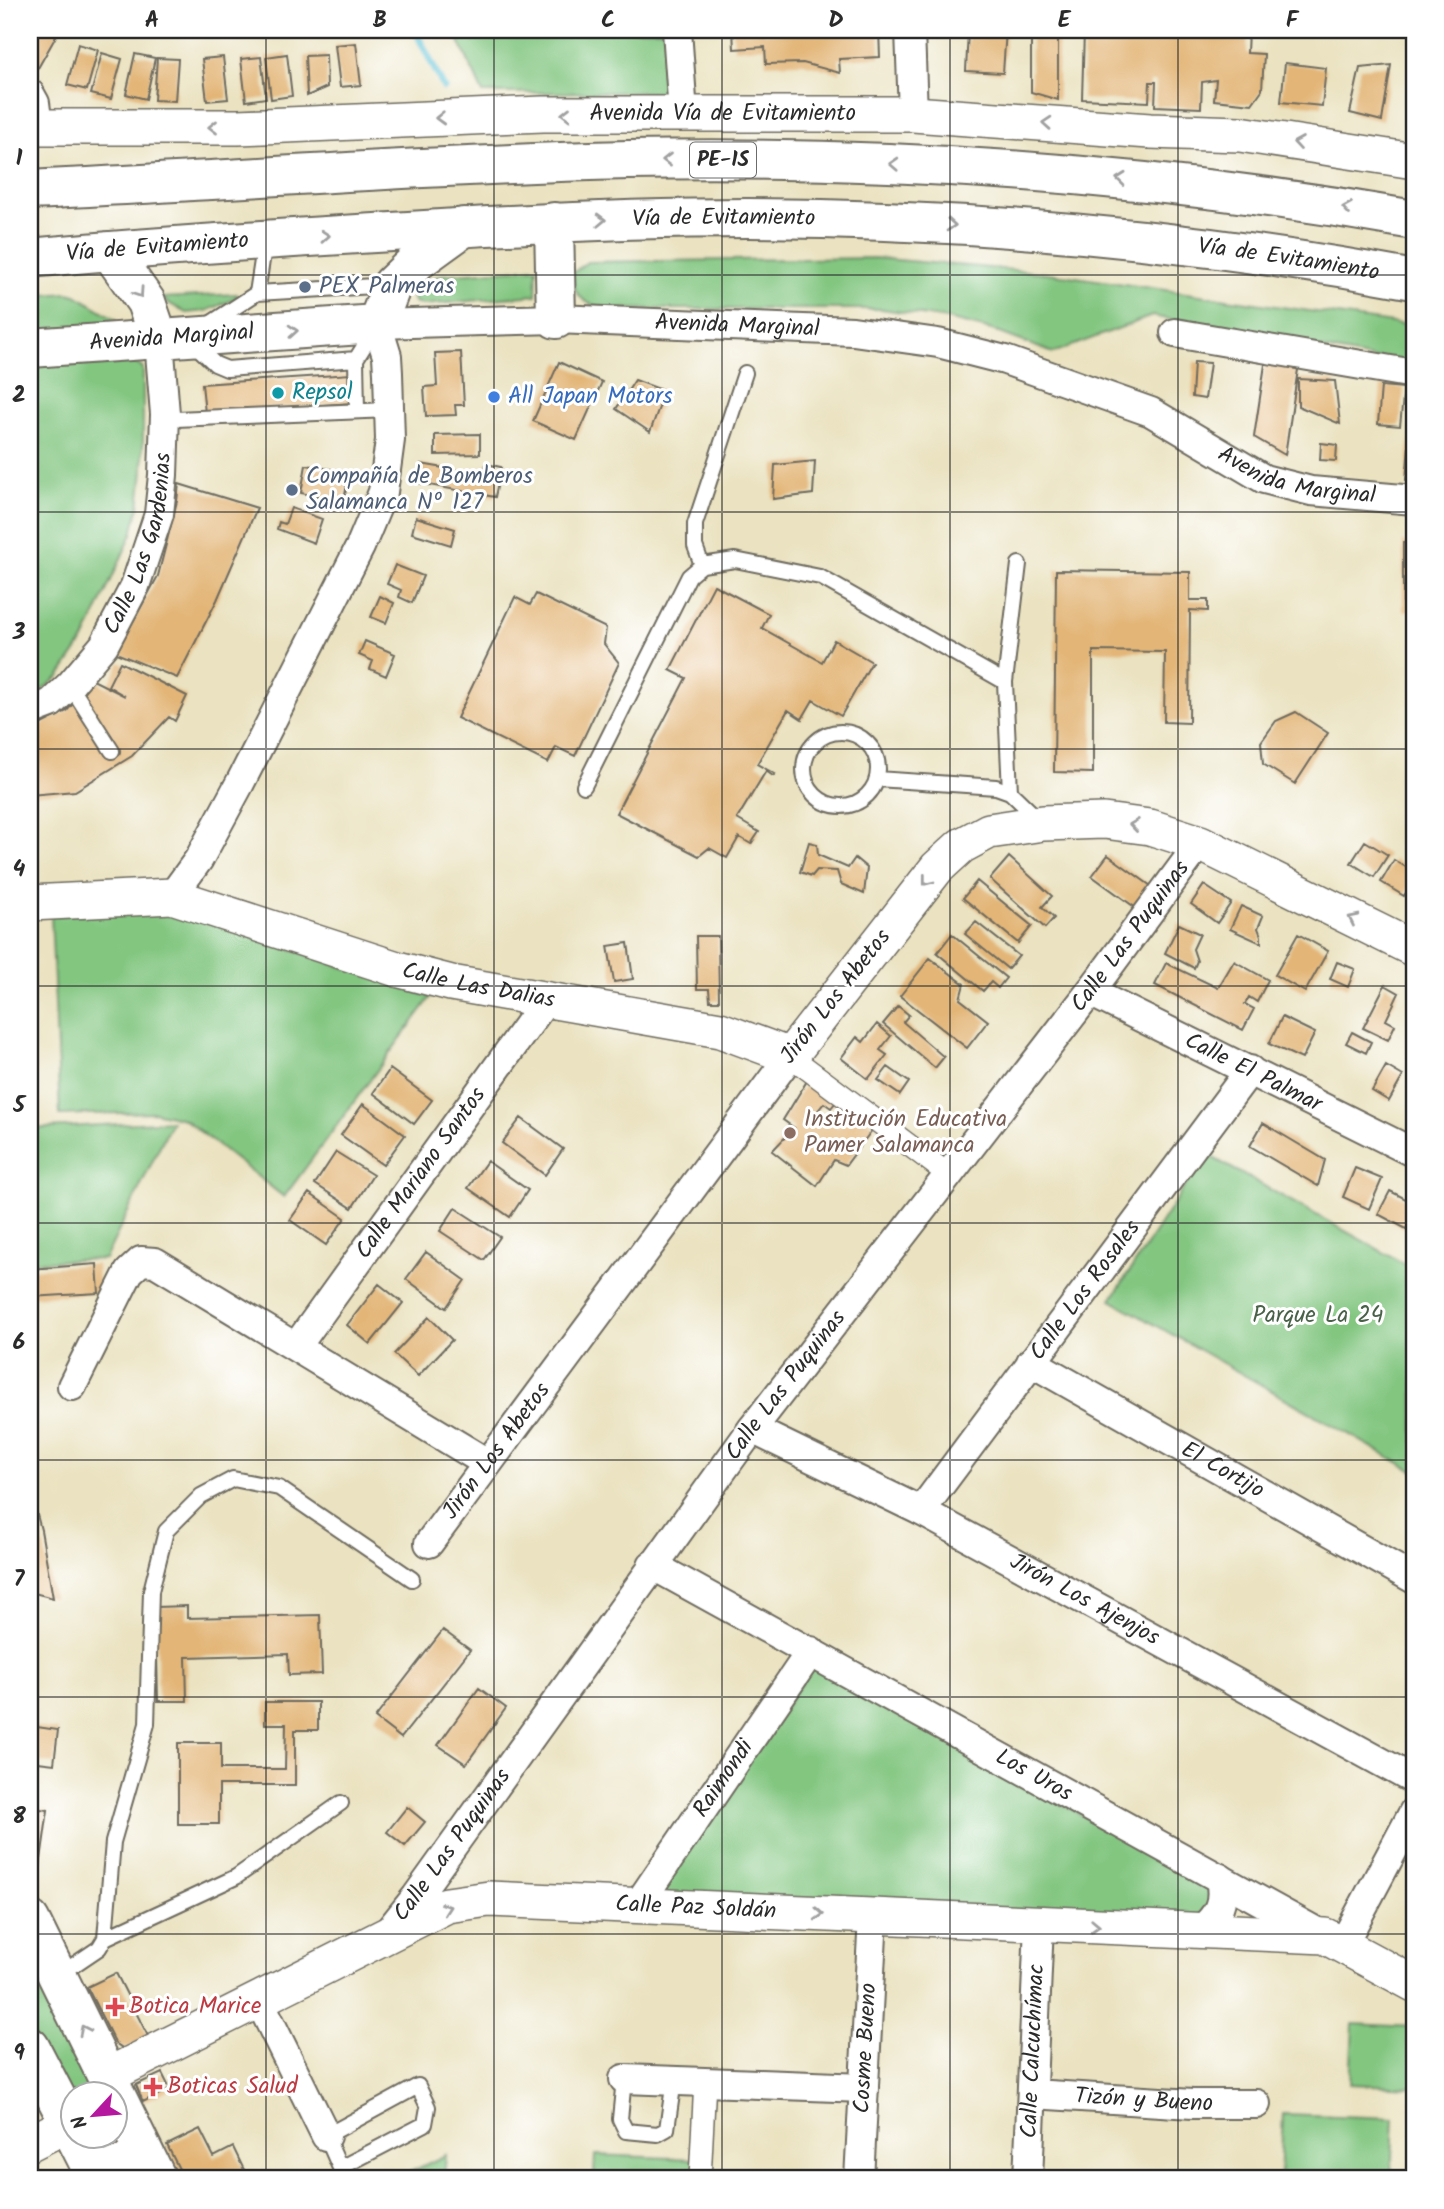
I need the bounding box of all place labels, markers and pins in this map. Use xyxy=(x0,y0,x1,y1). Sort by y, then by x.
place label: PEX Palmeras xyxy=(319,269,454,305)
marker: PEX Palmeras xyxy=(297,279,313,295)
place label: Repsol xyxy=(292,375,353,411)
place label: All Japan Motors xyxy=(508,379,673,415)
marker: Repsol xyxy=(270,385,286,401)
marker: All Japan Motors xyxy=(486,389,502,405)
place label: Compañía de Bomberos Salamanca Nº 127 xyxy=(306,459,533,521)
marker: Compañía de Bomberos Salamanca Nº 127 xyxy=(284,482,300,498)
place label: Institución Educativa Pamer Salamanca xyxy=(804,1102,1007,1164)
marker: Institución Educativa Pamer Salamanca xyxy=(782,1125,798,1141)
place label: Botica Marice xyxy=(129,1989,261,2025)
marker: Botica Marice xyxy=(107,1999,123,2015)
place label: Boticas Salud xyxy=(167,2069,298,2105)
marker: Boticas Salud xyxy=(145,2079,161,2095)

